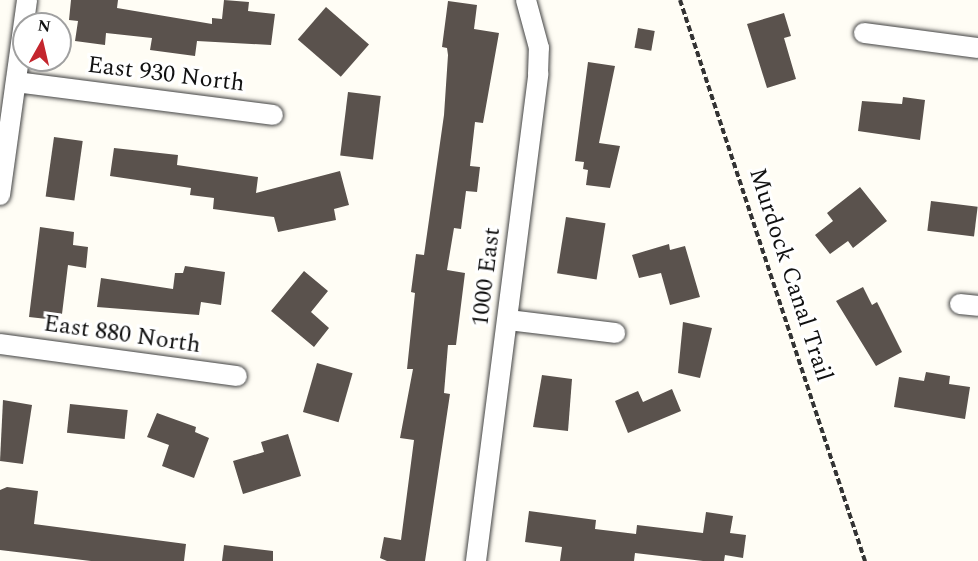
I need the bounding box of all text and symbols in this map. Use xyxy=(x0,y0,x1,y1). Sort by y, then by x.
north arrow xyxy=(12,12,72,72)
text: N xyxy=(36,13,52,39)
street label: East 930 North xyxy=(86,51,246,99)
street label: Murdock Canal Trail xyxy=(742,165,838,385)
street label: 1000 East xyxy=(467,226,507,328)
street label: East 880 North xyxy=(42,310,202,360)

